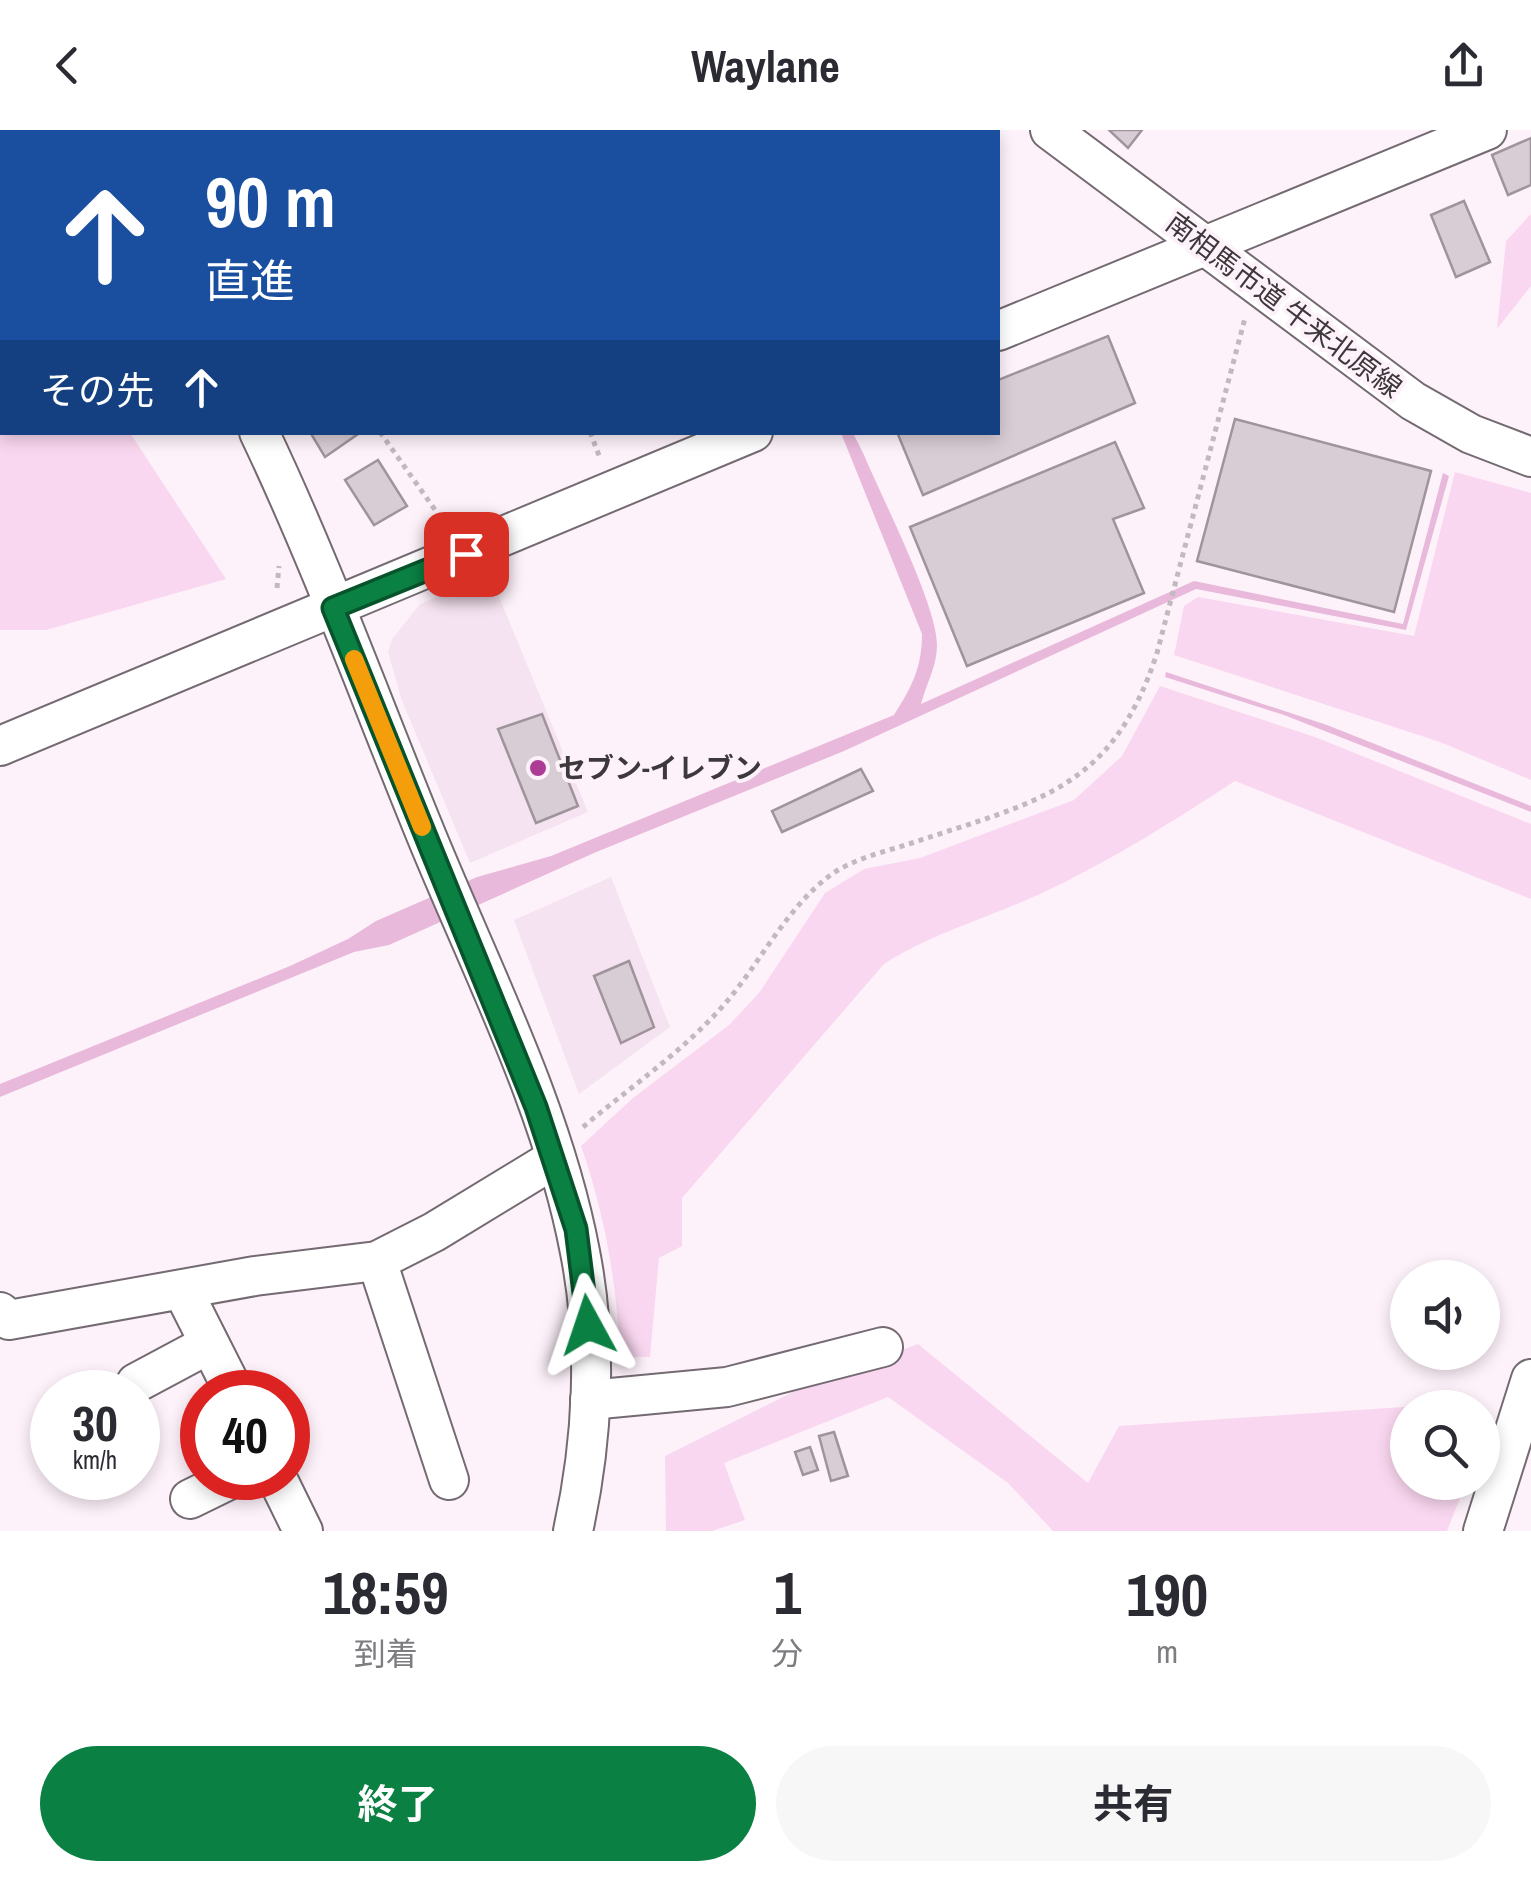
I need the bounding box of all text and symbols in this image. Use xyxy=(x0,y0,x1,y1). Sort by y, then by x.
text: Waylane xyxy=(691,35,840,96)
icon: back xyxy=(40,38,95,93)
icon: share xyxy=(1436,38,1491,93)
text: 90 m xyxy=(205,155,336,249)
icon: ahead xyxy=(40,170,170,300)
street label: 南相馬市道 牛来北原線 xyxy=(1158,204,1410,406)
text: 直進 xyxy=(205,250,295,311)
icon: ahead xyxy=(174,360,229,415)
text: その先 xyxy=(40,365,154,416)
pin xyxy=(424,512,509,597)
icon: arrive xyxy=(439,527,494,582)
place label: セブン-イレブン xyxy=(558,749,762,787)
marker: セブン-イレブン xyxy=(527,757,549,779)
map controls xyxy=(1390,1260,1500,1500)
button: sound xyxy=(1390,1260,1500,1370)
position arrow xyxy=(536,1273,640,1377)
speed limit sign: 40 xyxy=(180,1370,310,1500)
text: 30 xyxy=(72,1389,118,1457)
button: search xyxy=(1390,1390,1500,1500)
text: km/h xyxy=(73,1443,117,1477)
text: 18:59 xyxy=(323,1552,449,1633)
text: 1 xyxy=(774,1552,801,1633)
text: 190 xyxy=(1126,1554,1208,1635)
text: m xyxy=(1156,1630,1178,1673)
text: 到着 xyxy=(354,1632,418,1675)
text: 分 xyxy=(771,1632,803,1675)
button: 終了 xyxy=(40,1746,756,1861)
button: 共有 xyxy=(776,1746,1491,1861)

